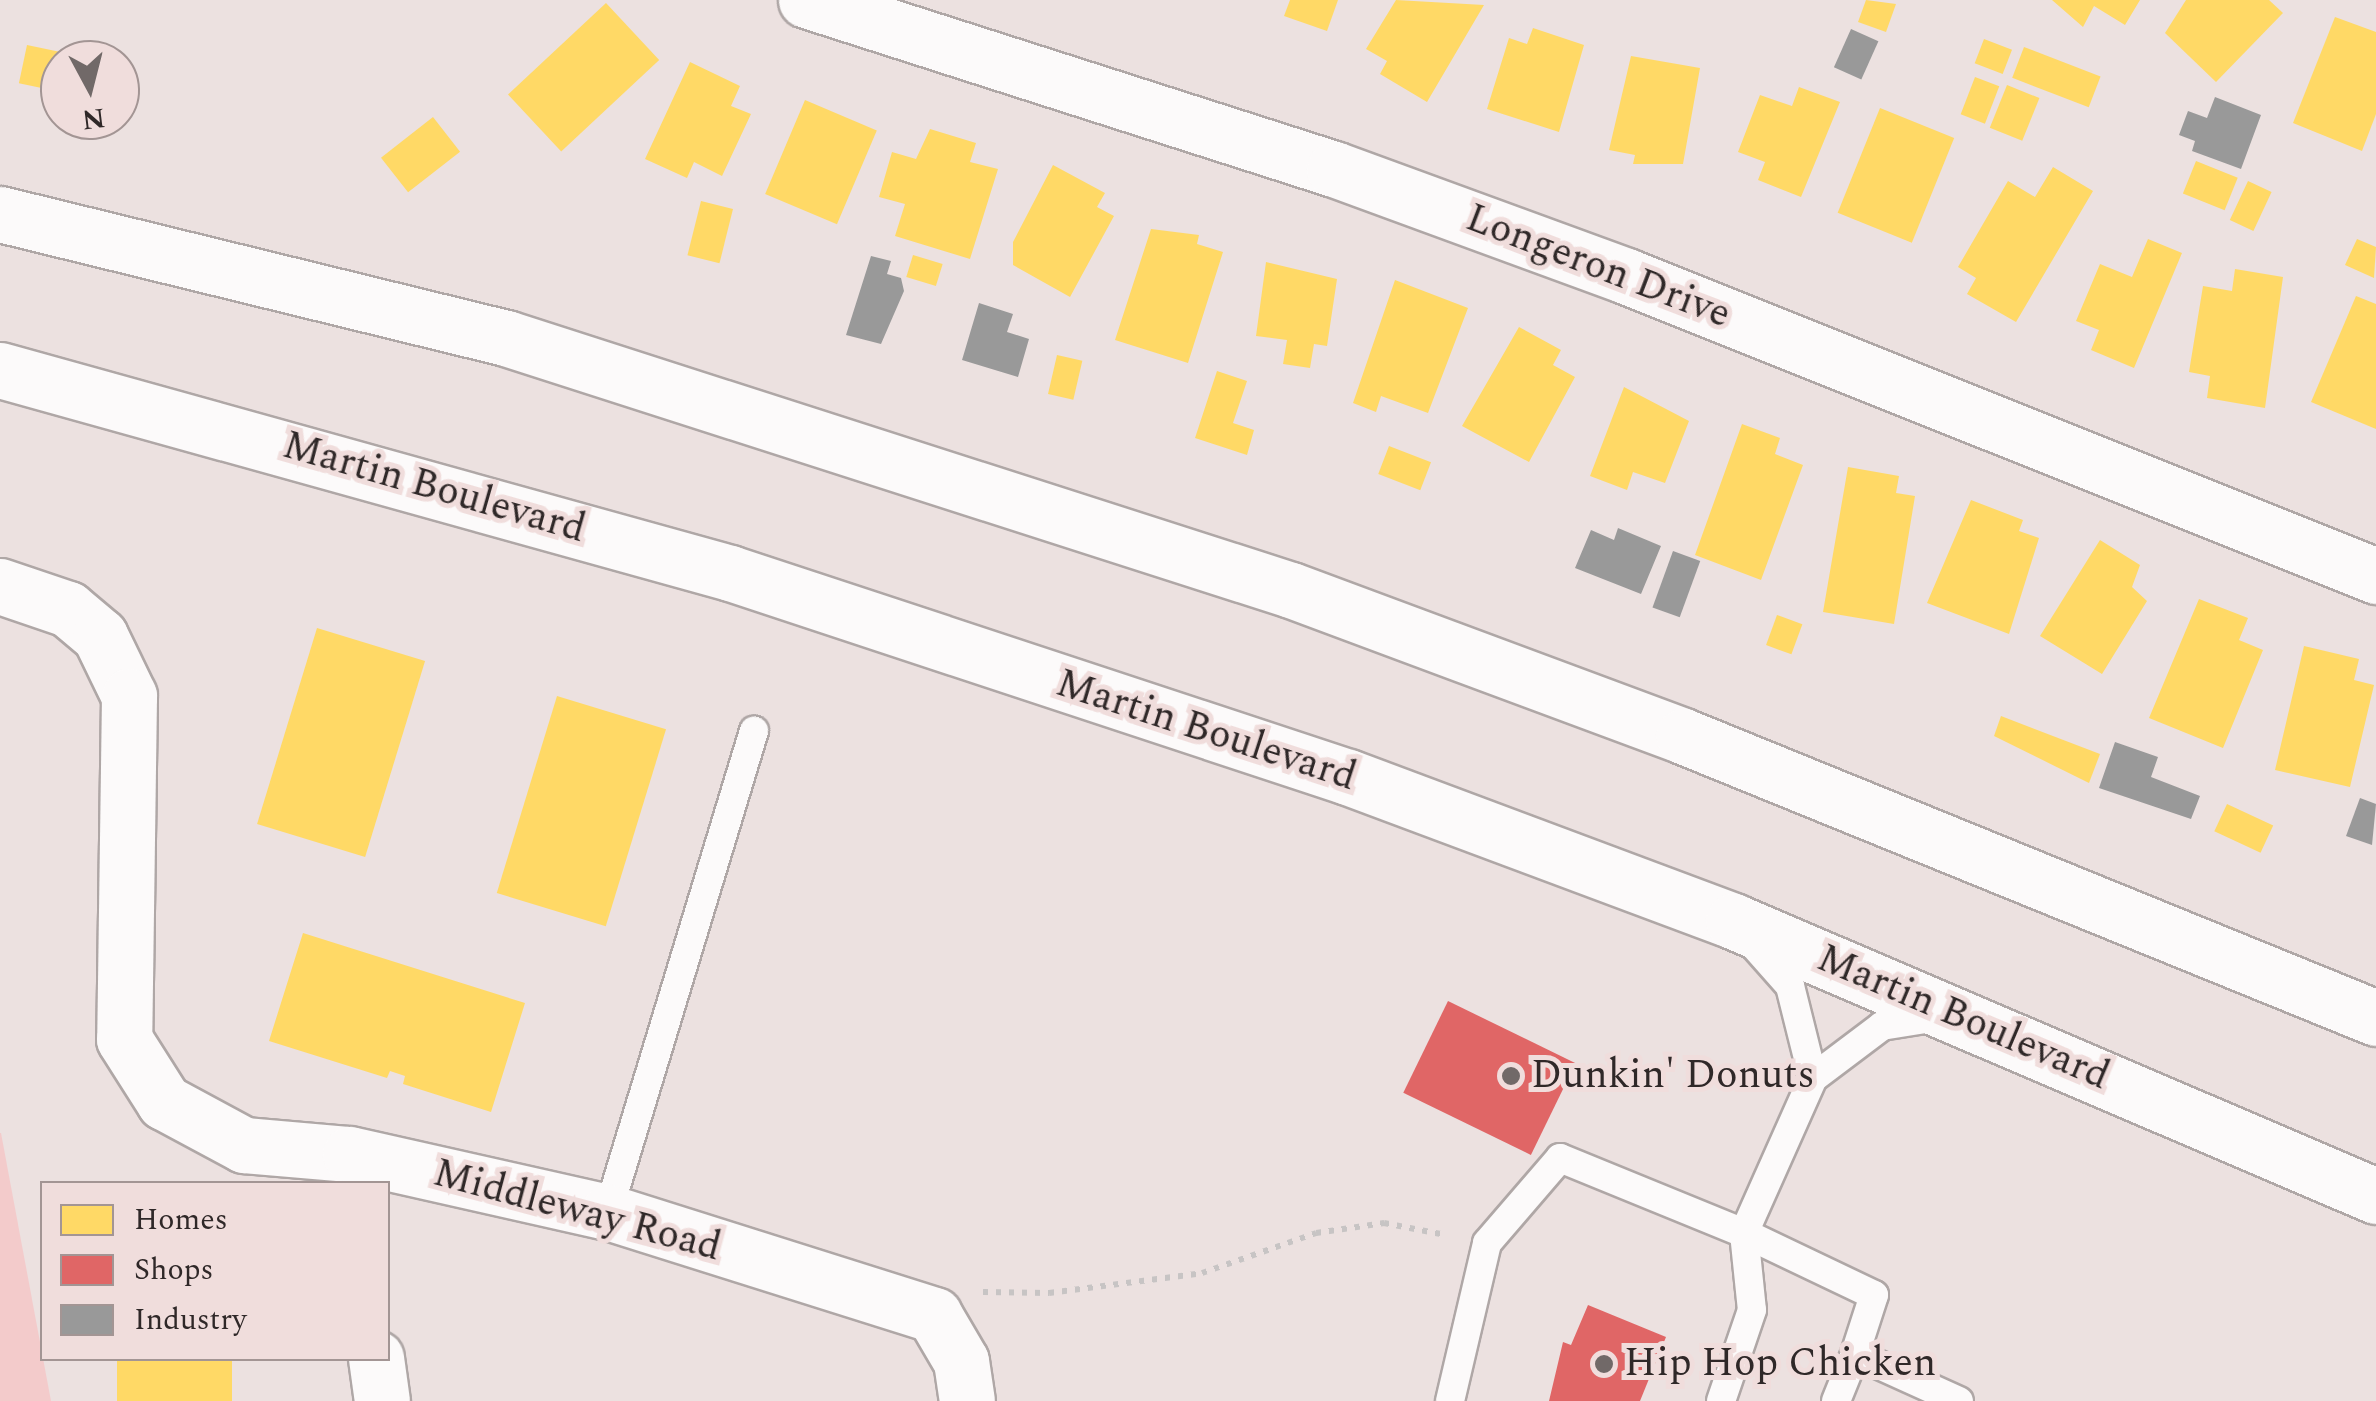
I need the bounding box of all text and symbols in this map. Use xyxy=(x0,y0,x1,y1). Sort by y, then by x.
north arrow xyxy=(40,40,140,140)
text: N xyxy=(80,96,107,141)
street label: Longeron Drive xyxy=(1459,195,1737,339)
street label: Martin Boulevard xyxy=(277,422,591,554)
street label: Martin Boulevard xyxy=(1050,660,1362,802)
street label: Martin Boulevard xyxy=(1810,935,2116,1101)
place label: Dunkin' Donuts xyxy=(1531,1052,1815,1100)
marker: Dunkin' Donuts xyxy=(1500,1065,1522,1087)
street label: Middleway Road xyxy=(428,1150,726,1272)
legend xyxy=(40,1181,390,1361)
text: Homes xyxy=(134,1197,228,1243)
text: Shops xyxy=(134,1247,214,1293)
text: Industry xyxy=(134,1297,247,1343)
place label: Hip Hop Chicken xyxy=(1624,1340,1936,1388)
marker: Hip Hop Chicken xyxy=(1593,1353,1615,1375)

